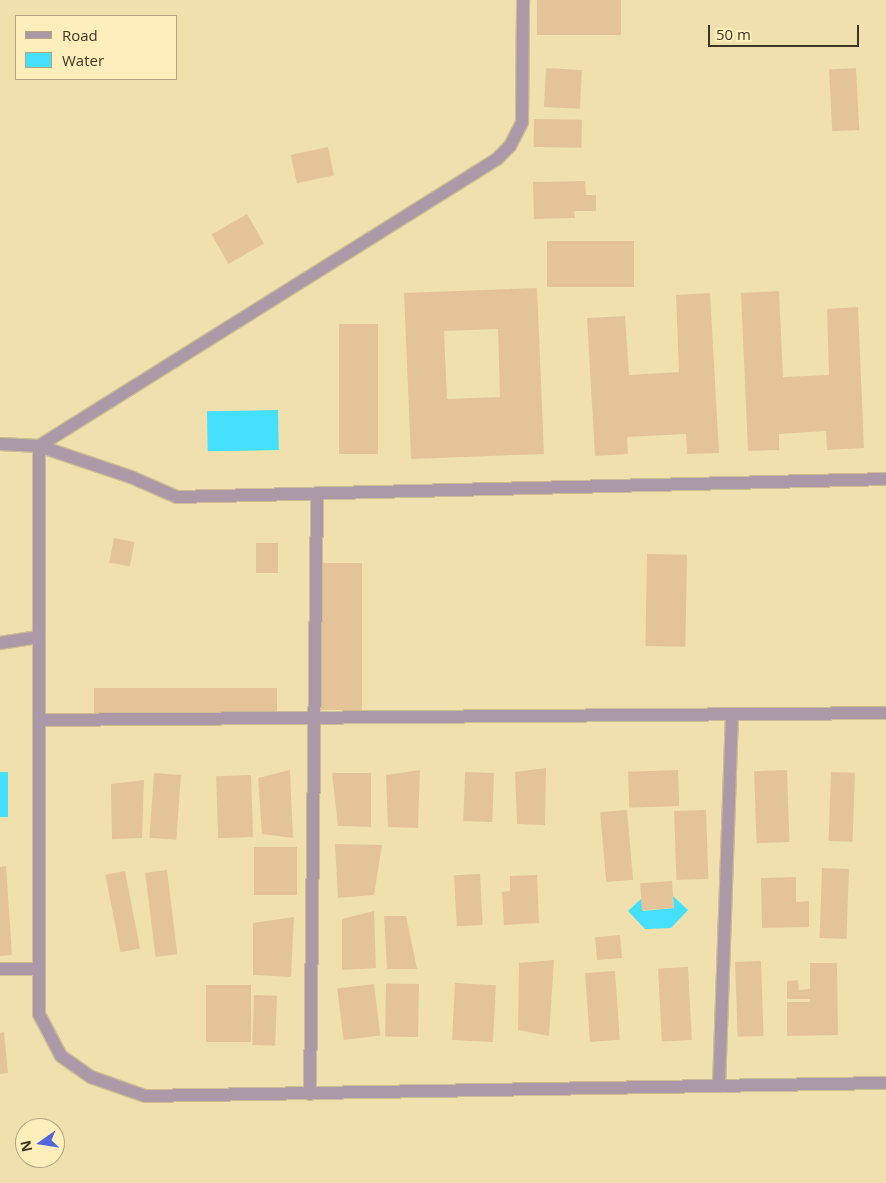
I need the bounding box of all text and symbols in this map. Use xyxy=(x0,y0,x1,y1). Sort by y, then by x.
legend xyxy=(15,15,178,80)
scale bar xyxy=(711,15,862,47)
text: 50 m xyxy=(716,24,751,44)
text: Road xyxy=(62,25,98,45)
text: Water xyxy=(62,50,104,70)
north arrow xyxy=(15,1118,65,1168)
text: N xyxy=(15,1139,36,1154)

